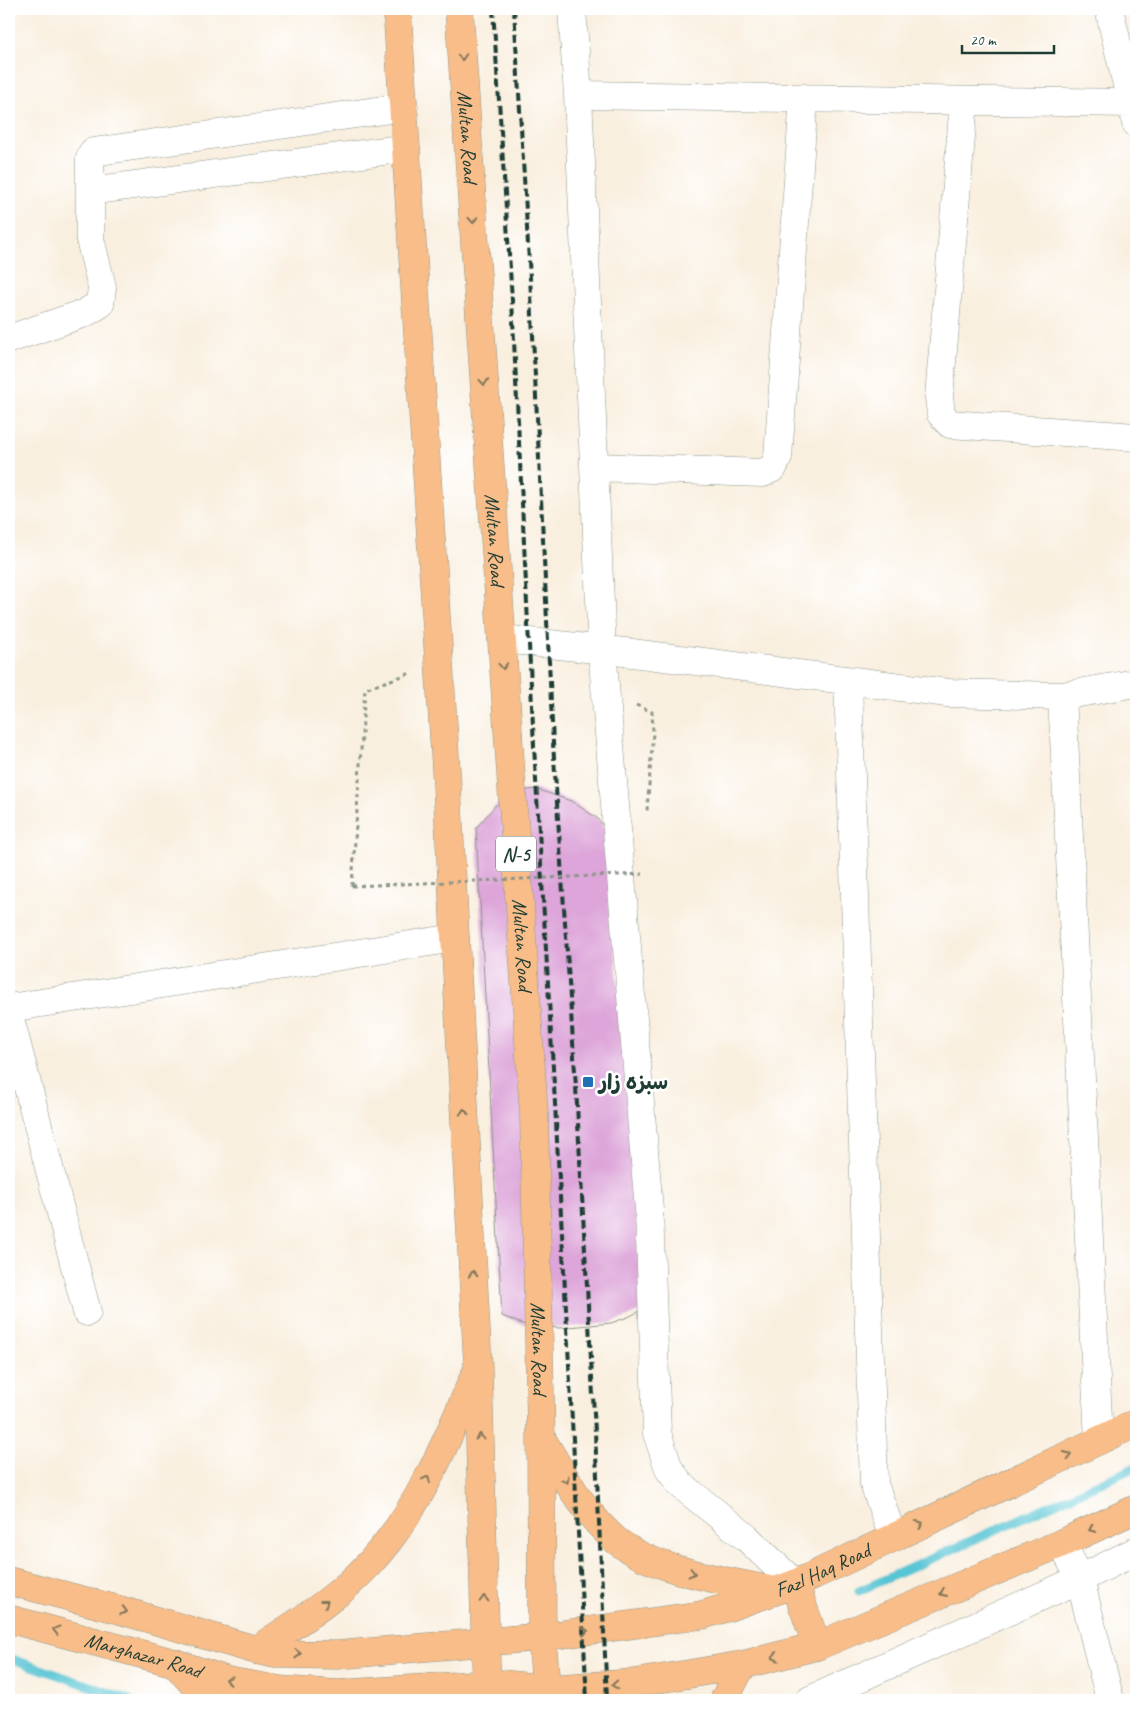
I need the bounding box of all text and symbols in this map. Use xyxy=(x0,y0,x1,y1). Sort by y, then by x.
scale bar xyxy=(962,22,1055,54)
text: 20 m xyxy=(970,31,997,50)
one-way arrow xyxy=(457,54,468,62)
street label: Multan Road xyxy=(452,90,484,187)
one-way arrow xyxy=(467,216,478,224)
one-way arrow xyxy=(478,378,489,386)
street label: Multan Road xyxy=(479,493,511,590)
one-way arrow xyxy=(498,662,509,670)
road number: N-5 xyxy=(496,836,536,872)
street label: Multan Road xyxy=(506,898,539,996)
place label: سبزہ زار xyxy=(597,1069,668,1095)
marker: سبزہ زار xyxy=(581,1075,595,1089)
one-way arrow xyxy=(459,1108,470,1116)
one-way arrow xyxy=(467,1270,478,1278)
street label: Multan Road xyxy=(525,1302,553,1399)
one-way arrow xyxy=(474,1432,485,1440)
one-way arrow xyxy=(1062,1451,1071,1461)
one-way arrow xyxy=(560,1474,570,1483)
one-way arrow xyxy=(421,1475,431,1484)
one-way arrow xyxy=(915,1520,924,1530)
one-way arrow xyxy=(1088,1523,1097,1533)
street label: Fazl Haq Road xyxy=(772,1536,878,1603)
one-way arrow xyxy=(688,1567,697,1578)
one-way arrow xyxy=(939,1587,948,1598)
one-way arrow xyxy=(478,1595,489,1603)
one-way arrow xyxy=(319,1600,329,1609)
one-way arrow xyxy=(119,1605,127,1615)
one-way arrow xyxy=(52,1626,61,1636)
one-way arrow xyxy=(581,1626,589,1636)
street label: Marghazar Road xyxy=(82,1627,208,1685)
one-way arrow xyxy=(294,1649,302,1659)
one-way arrow xyxy=(771,1651,779,1661)
one-way arrow xyxy=(224,1675,233,1686)
one-way arrow xyxy=(610,1679,618,1690)

